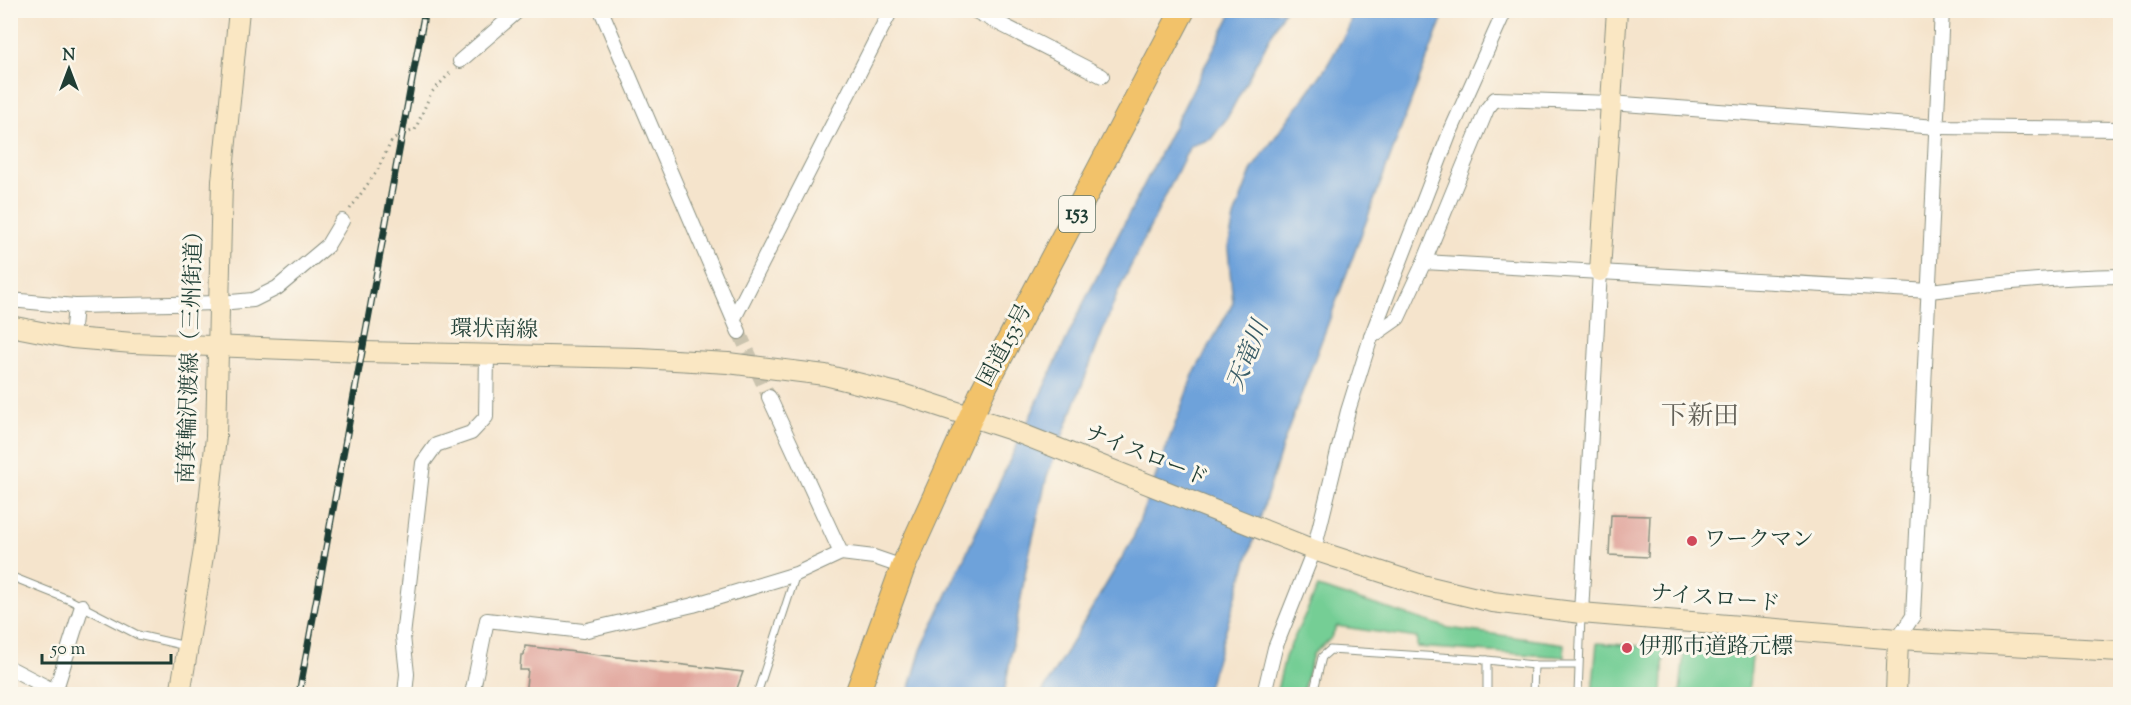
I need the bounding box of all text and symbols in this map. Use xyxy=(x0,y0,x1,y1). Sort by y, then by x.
north arrow xyxy=(39,39,99,99)
text: N xyxy=(63,45,76,68)
road number: 153 xyxy=(1059,196,1095,232)
street label: 南箕輪沢渡線（三州街道） xyxy=(171,220,213,484)
street label: 国道153号 xyxy=(971,299,1041,393)
water label: 天竜川 xyxy=(1220,313,1279,396)
street label: 環状南線 xyxy=(450,314,538,348)
district label: 下新田 xyxy=(1661,399,1739,436)
street label: ナイスロード xyxy=(1080,418,1212,496)
place label: ワークマン xyxy=(1704,525,1814,557)
marker: ワークマン xyxy=(1685,534,1699,548)
street label: ナイスロード xyxy=(1649,578,1781,622)
scale bar xyxy=(42,627,171,665)
place label: 伊那市道路元標 xyxy=(1639,632,1793,664)
text: 50 m xyxy=(50,637,86,663)
marker: 伊那市道路元標 xyxy=(1620,641,1634,655)

